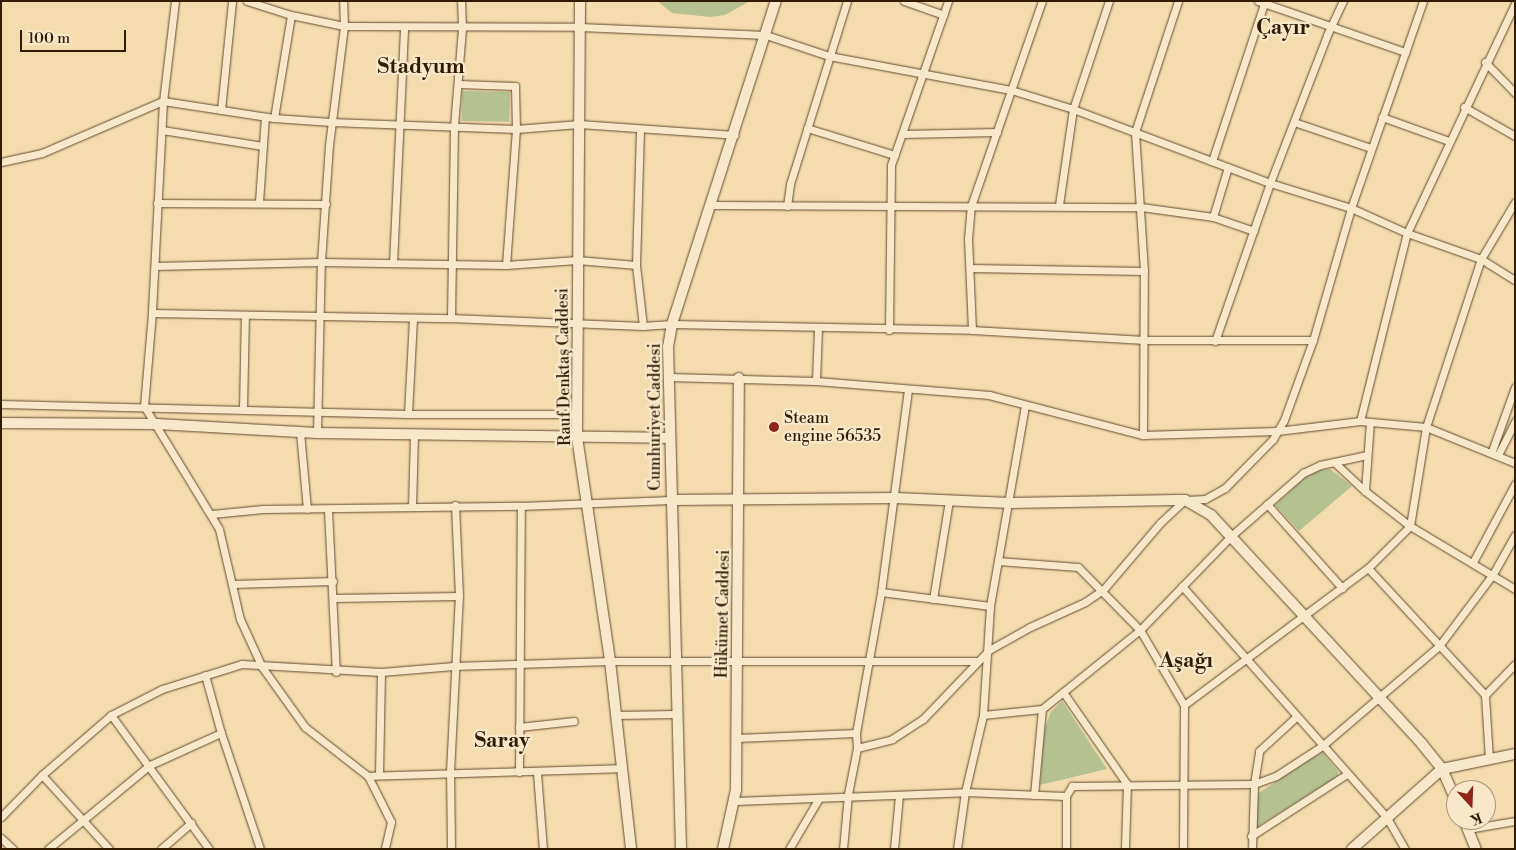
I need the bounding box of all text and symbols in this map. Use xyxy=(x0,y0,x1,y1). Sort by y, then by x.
district label: Çayır xyxy=(1256,15,1310,41)
scale bar xyxy=(22,20,129,52)
text: 100 m xyxy=(28,29,70,48)
district label: Stadyum xyxy=(377,54,465,80)
street label: Rauf Denktaş Caddesi xyxy=(553,288,575,446)
street label: Cumhuriyet Caddesi xyxy=(645,343,665,491)
place label: Steam engine 56535 xyxy=(784,408,881,446)
marker: Steam engine 56535 xyxy=(768,421,780,433)
street label: Hükümet Caddesi xyxy=(712,550,734,678)
district label: Aşağı xyxy=(1159,648,1213,674)
district label: Saray xyxy=(474,728,530,754)
north arrow xyxy=(1446,780,1496,830)
text: K xyxy=(1467,808,1484,829)

